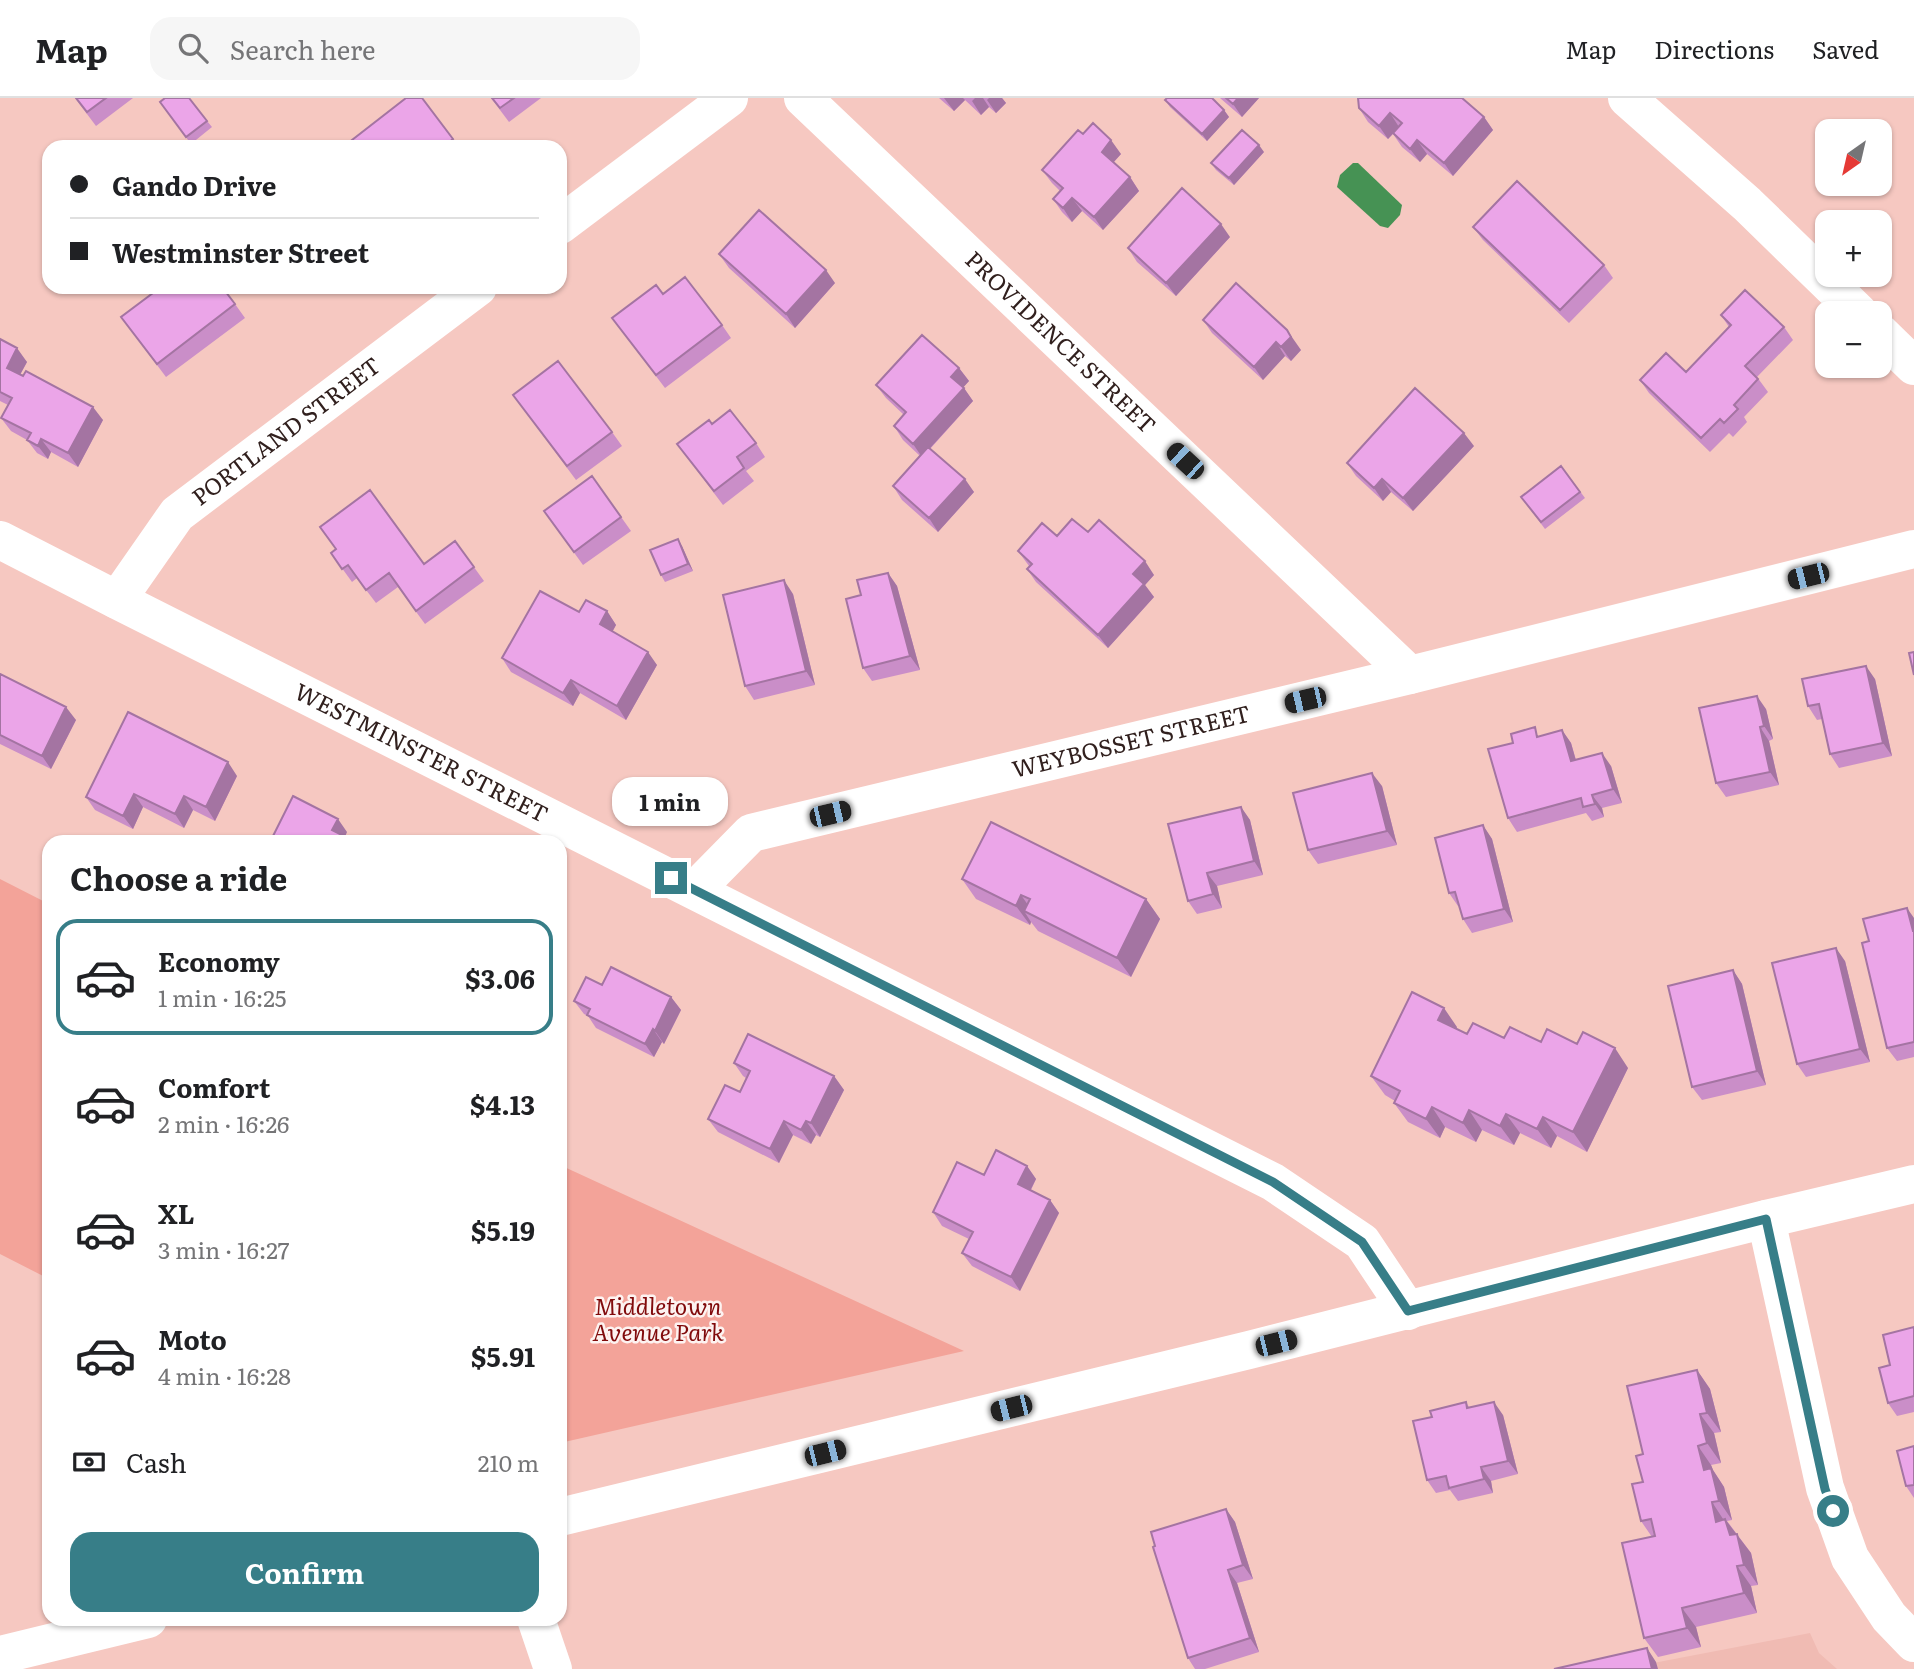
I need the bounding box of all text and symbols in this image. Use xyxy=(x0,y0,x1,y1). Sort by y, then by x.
search box xyxy=(150,17,640,80)
text: Map xyxy=(35,24,108,73)
icon: search xyxy=(174,29,212,67)
text: Search here xyxy=(230,29,376,68)
text: Map xyxy=(1565,31,1616,66)
text: Directions xyxy=(1654,31,1774,66)
text: Saved xyxy=(1812,31,1879,66)
north arrow xyxy=(1815,119,1892,196)
map controls xyxy=(1815,119,1892,378)
text: Gando Drive xyxy=(112,165,276,204)
button: + xyxy=(1815,210,1892,287)
text: Westminster Street xyxy=(112,232,369,271)
street label: PROVIDENCE STREET xyxy=(959,242,1165,440)
button: − xyxy=(1815,301,1892,378)
street label: PORTLAND STREET xyxy=(184,347,387,512)
car xyxy=(1163,439,1208,483)
car xyxy=(1786,561,1831,591)
street label: WESTMINSTER STREET xyxy=(289,673,555,830)
car xyxy=(1283,685,1328,715)
street label: WEYBOSSET STREET xyxy=(1008,695,1254,785)
callout: 1 min xyxy=(613,776,729,826)
text: 1 min xyxy=(639,784,701,818)
car xyxy=(808,799,853,829)
text: Choose a ride xyxy=(70,853,287,901)
route end xyxy=(655,862,687,894)
text: Economy xyxy=(158,941,280,980)
icon: car xyxy=(74,946,137,1009)
text: $3.06 xyxy=(465,958,535,997)
text: 1 min · 16:25 xyxy=(158,980,287,1014)
text: Comfort xyxy=(158,1067,270,1106)
icon: car xyxy=(74,1072,137,1135)
text: $4.13 xyxy=(470,1084,535,1123)
text: 2 min · 16:26 xyxy=(158,1106,289,1140)
text: XL xyxy=(158,1193,195,1232)
icon: car xyxy=(74,1198,137,1261)
text: $5.19 xyxy=(471,1210,535,1249)
text: 3 min · 16:27 xyxy=(158,1232,289,1266)
park label: Middletown Avenue Park xyxy=(592,1288,724,1348)
text: Moto xyxy=(158,1319,227,1358)
icon: car xyxy=(74,1324,137,1387)
car xyxy=(1254,1328,1299,1358)
text: $5.91 xyxy=(471,1336,535,1375)
text: 4 min · 16:28 xyxy=(158,1358,291,1392)
car xyxy=(989,1393,1034,1423)
car xyxy=(803,1438,848,1468)
text: Cash xyxy=(126,1442,187,1481)
icon: cash xyxy=(70,1443,108,1481)
text: 210 m xyxy=(478,1445,539,1479)
route start xyxy=(1817,1495,1849,1527)
button: Confirm xyxy=(70,1532,539,1612)

